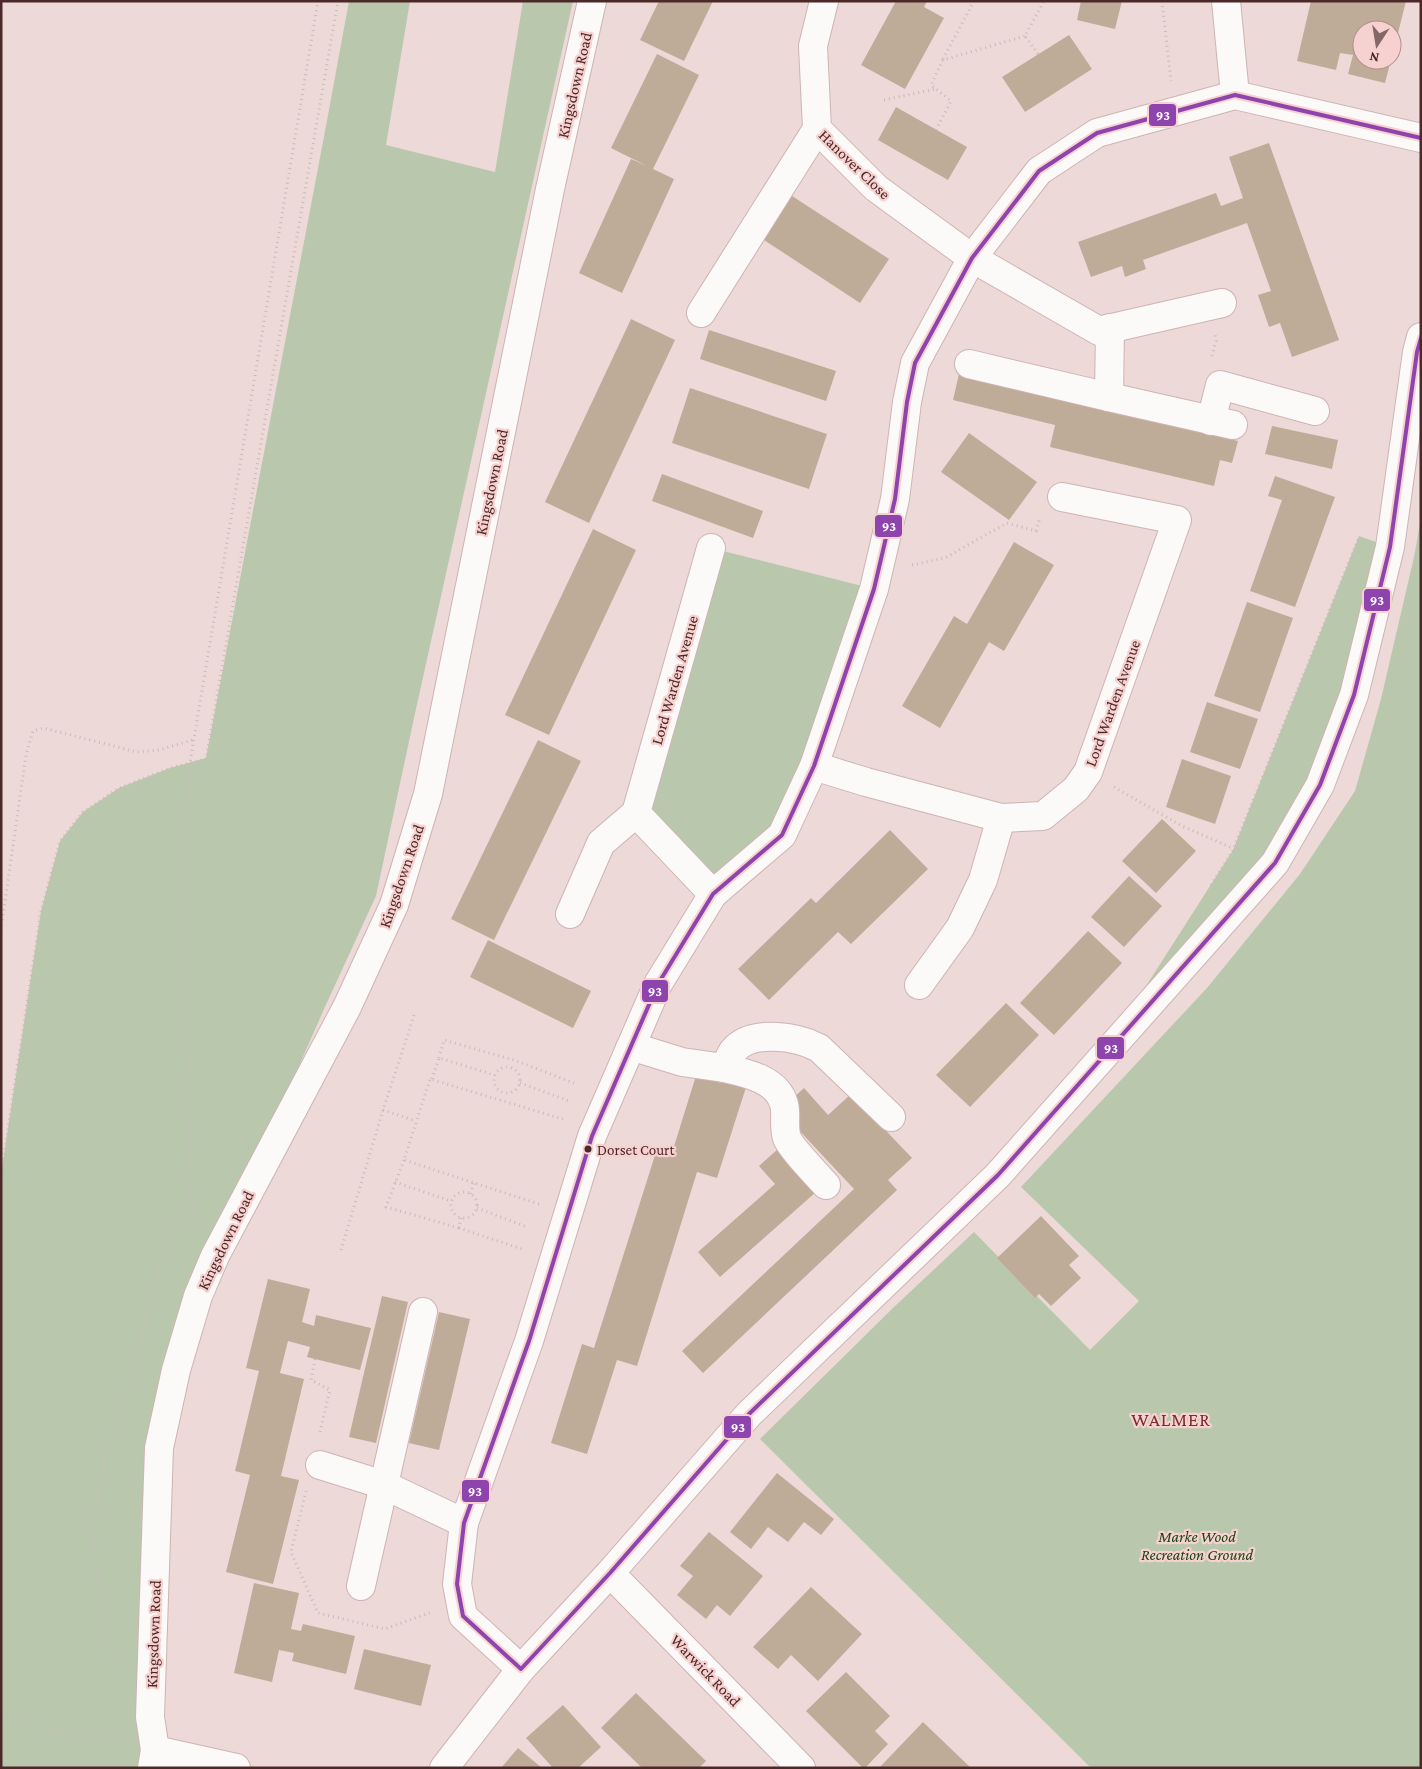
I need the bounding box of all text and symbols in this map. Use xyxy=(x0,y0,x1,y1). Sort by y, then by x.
north arrow xyxy=(1352,20,1402,70)
street label: Kingsdown Road xyxy=(554,30,596,140)
text: N xyxy=(1368,49,1381,67)
line badge: 93 xyxy=(1148,103,1177,127)
text: 93 xyxy=(1156,107,1170,123)
street label: Hanover Close xyxy=(816,126,894,203)
street label: Kingsdown Road xyxy=(472,427,512,537)
line badge: 93 xyxy=(874,514,903,538)
text: 93 xyxy=(882,518,896,534)
line badge: 93 xyxy=(1363,588,1391,612)
text: 93 xyxy=(1370,592,1384,608)
street label: Lord Warden Avenue xyxy=(648,614,701,747)
street label: Lord Warden Avenue xyxy=(1082,638,1143,769)
street label: Kingsdown Road xyxy=(376,822,428,930)
line badge: 93 xyxy=(641,979,669,1003)
text: 93 xyxy=(648,983,662,999)
line badge: 93 xyxy=(1096,1036,1125,1060)
text: 93 xyxy=(1104,1040,1118,1056)
place label: Dorset Court xyxy=(597,1142,675,1158)
marker: Dorset Court xyxy=(583,1144,593,1154)
street label: Kingsdown Road xyxy=(194,1187,258,1293)
district label: WALMER xyxy=(1131,1409,1211,1430)
line badge: 93 xyxy=(723,1415,752,1439)
text: 93 xyxy=(731,1419,745,1435)
line badge: 93 xyxy=(461,1479,490,1503)
text: 93 xyxy=(468,1483,482,1499)
park label: Marke Wood Recreation Ground xyxy=(1141,1528,1254,1563)
street label: Kingsdown Road xyxy=(143,1579,165,1688)
street label: Warwick Road xyxy=(667,1631,744,1710)

